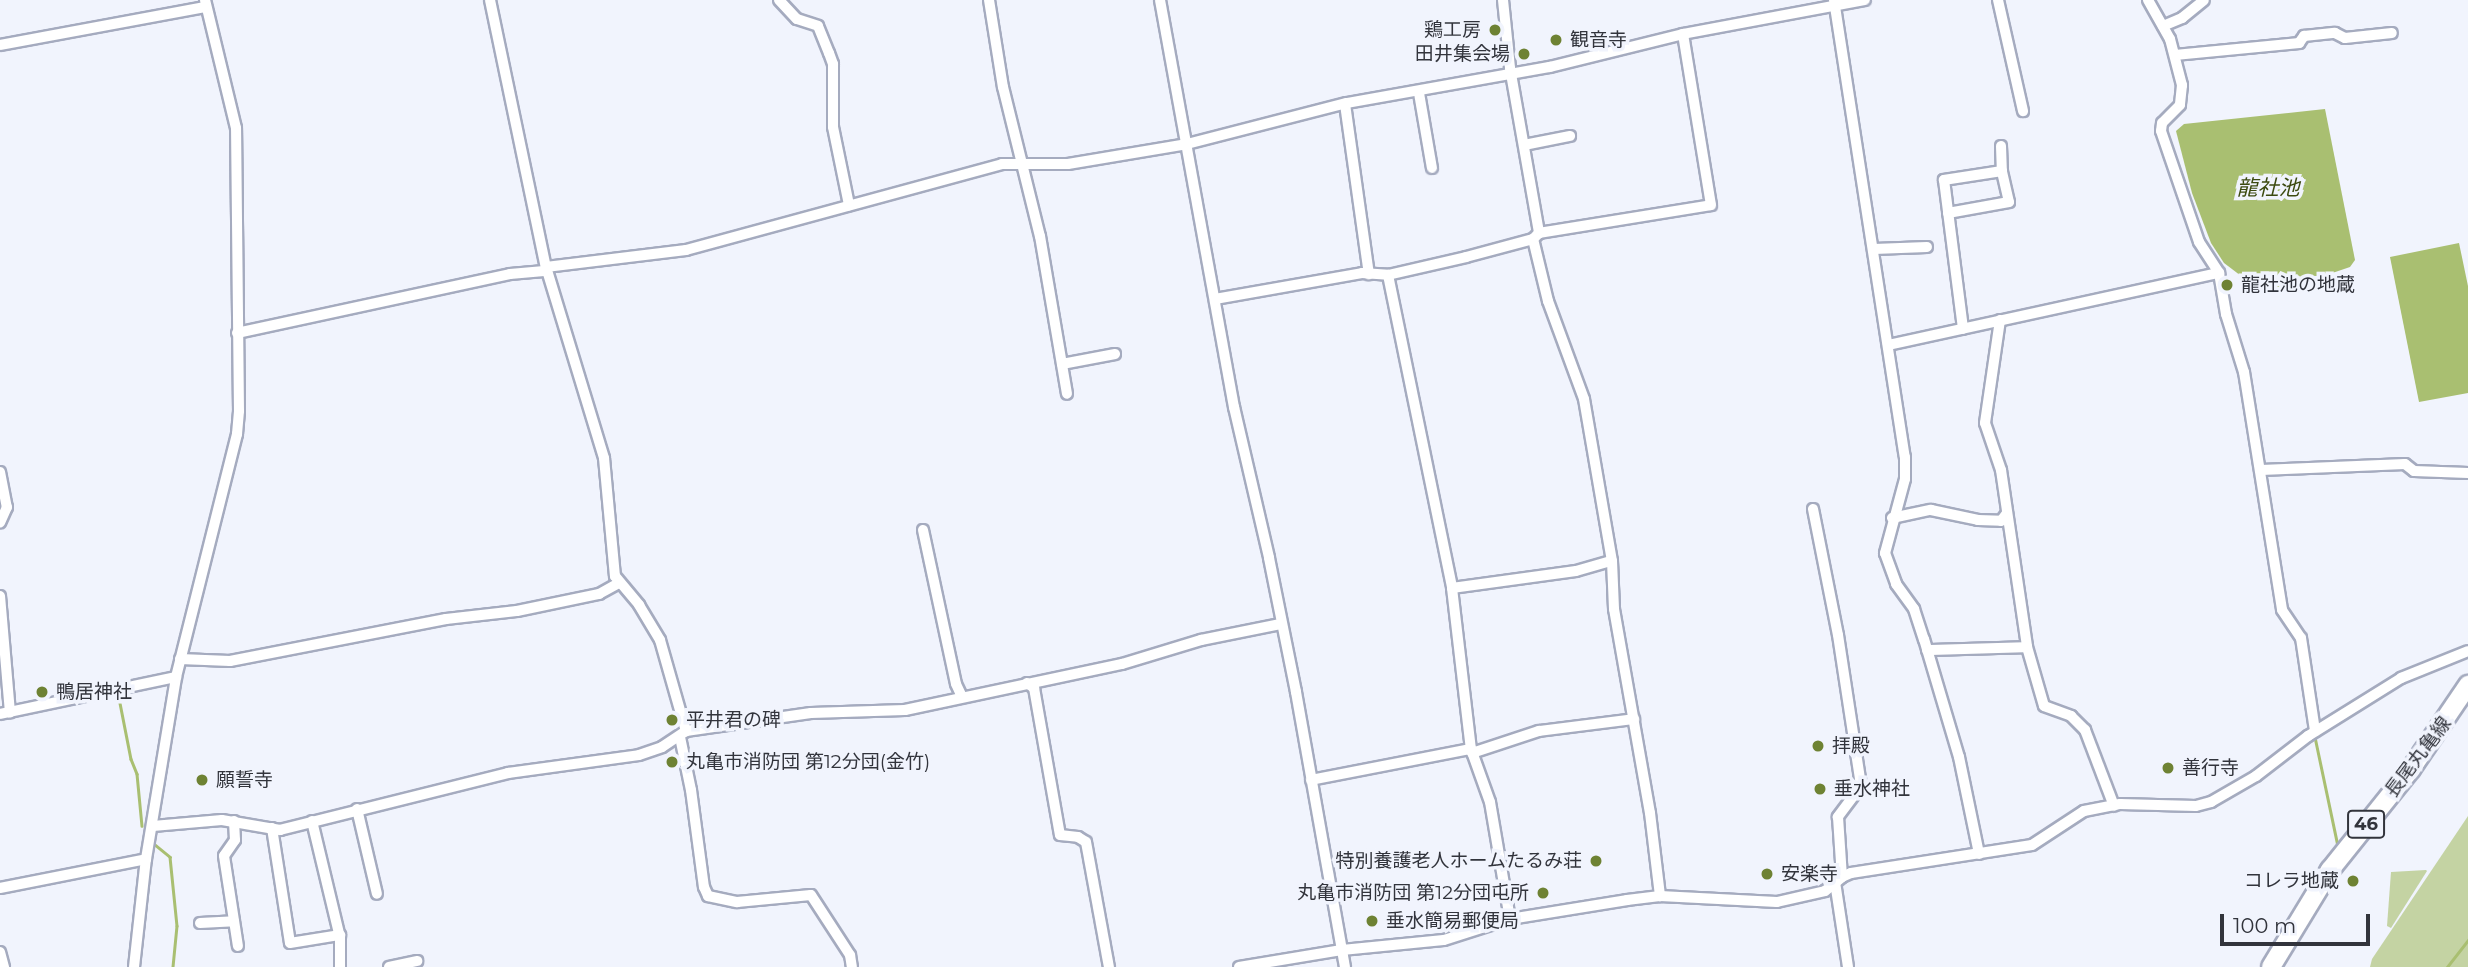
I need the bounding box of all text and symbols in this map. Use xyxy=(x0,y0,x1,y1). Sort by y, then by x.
place label: 鶏工房 xyxy=(1424,19,1481,41)
marker: 鶏工房 xyxy=(1487,22,1503,38)
place label: 観音寺 xyxy=(1570,29,1627,51)
marker: 観音寺 xyxy=(1548,32,1564,48)
place label: 田井集会場 xyxy=(1415,43,1510,65)
marker: 田井集会場 xyxy=(1516,46,1532,62)
water label: 龍社池 xyxy=(2237,175,2299,201)
place label: 龍社池の地蔵 xyxy=(2241,274,2355,296)
marker: 龍社池の地蔵 xyxy=(2219,277,2235,293)
place label: 鴨居神社 xyxy=(56,681,132,703)
marker: 鴨居神社 xyxy=(34,684,50,700)
place label: 平井君の碑 xyxy=(686,709,781,731)
marker: 平井君の碑 xyxy=(664,712,680,728)
street label: 長尾丸亀線 xyxy=(2380,712,2456,802)
place label: 拝殿 xyxy=(1832,735,1870,757)
marker: 拝殿 xyxy=(1810,738,1826,754)
place label: 丸亀市消防団 第12分団(金竹) xyxy=(686,751,930,773)
marker: 丸亀市消防団 第12分団(金竹) xyxy=(664,754,680,770)
place label: 善行寺 xyxy=(2182,757,2239,779)
marker: 善行寺 xyxy=(2160,760,2176,776)
place label: 願誓寺 xyxy=(216,769,273,791)
marker: 願誓寺 xyxy=(194,772,210,788)
place label: 垂水神社 xyxy=(1834,778,1910,800)
marker: 垂水神社 xyxy=(1812,781,1828,797)
road number: 46 xyxy=(2347,810,2385,838)
place label: 特別養護老人ホームたるみ荘 xyxy=(1335,850,1582,872)
marker: 特別養護老人ホームたるみ荘 xyxy=(1588,853,1604,869)
place label: 安楽寺 xyxy=(1781,863,1838,885)
marker: 安楽寺 xyxy=(1759,866,1775,882)
place label: コレラ地蔵 xyxy=(2244,870,2339,892)
marker: コレラ地蔵 xyxy=(2345,873,2361,889)
place label: 丸亀市消防団 第12分団屯所 xyxy=(1297,882,1529,904)
marker: 丸亀市消防団 第12分団屯所 xyxy=(1535,885,1551,901)
scale bar xyxy=(2223,900,2374,944)
place label: 垂水簡易郵便局 xyxy=(1386,910,1519,932)
marker: 垂水簡易郵便局 xyxy=(1364,913,1380,929)
text: 100 m xyxy=(2233,913,2296,938)

